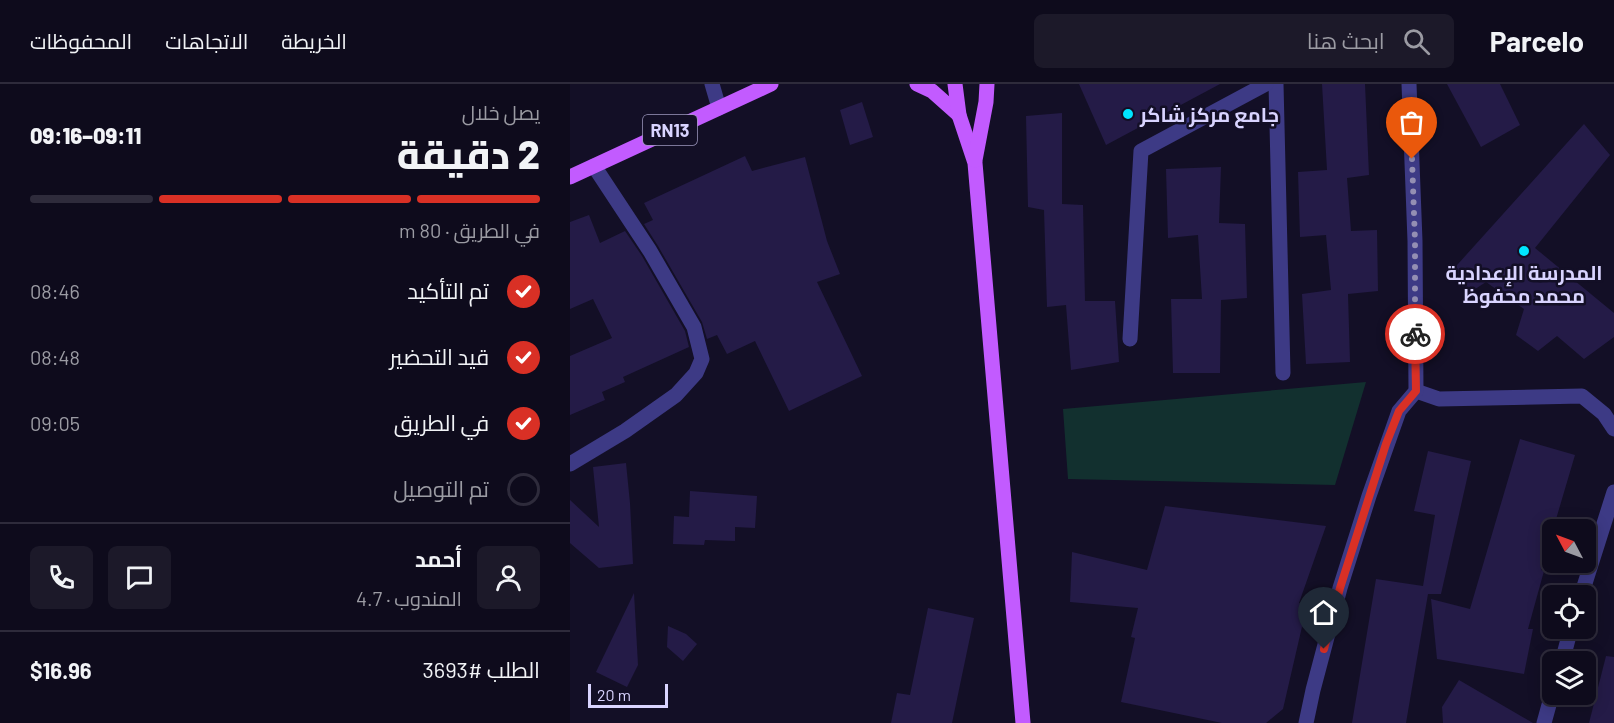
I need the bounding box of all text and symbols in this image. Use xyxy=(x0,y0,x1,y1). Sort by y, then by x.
search box xyxy=(1034,14,1454,68)
text: Parcelo xyxy=(1490,24,1584,58)
icon: search xyxy=(1400,25,1433,58)
text: ابحث هنا xyxy=(1307,27,1385,53)
text: المحفوظات xyxy=(30,28,132,53)
text: الاتجاهات xyxy=(165,28,248,53)
text: الخريطة xyxy=(281,28,347,53)
pin xyxy=(1386,97,1437,159)
text: يصل خلال xyxy=(462,100,540,124)
place label: جامع مركز شاكر xyxy=(1139,102,1279,129)
icon: bag xyxy=(1395,106,1428,139)
marker: جامع مركز شاكر xyxy=(1121,107,1135,121)
road number: RN13 xyxy=(643,115,697,145)
text: 09:11–09:16 xyxy=(30,122,141,148)
text: 2 دقيقة xyxy=(397,130,540,177)
text: في الطريق · 80 m xyxy=(399,218,540,242)
marker: المدرسة الإعدادية محمد محفوظ xyxy=(1517,244,1531,258)
place label: المدرسة الإعدادية محمد محفوظ xyxy=(1445,260,1603,308)
icon: check xyxy=(507,275,540,308)
text: تم التأكيد xyxy=(407,277,489,303)
text: 08:46 xyxy=(30,279,80,303)
courier xyxy=(1385,304,1445,364)
icon: bike xyxy=(1399,318,1432,351)
icon: check xyxy=(507,341,540,374)
text: قيد التحضير xyxy=(389,343,489,369)
text: 08:48 xyxy=(30,345,80,369)
icon: check xyxy=(507,407,540,440)
text: في الطريق xyxy=(394,409,489,435)
text: 09:05 xyxy=(30,411,80,435)
text: تم التوصيل xyxy=(393,475,489,501)
north arrow xyxy=(1542,519,1596,573)
map controls xyxy=(1542,519,1596,705)
text: أحمد xyxy=(415,545,462,571)
button: phone xyxy=(30,546,93,609)
button: chat xyxy=(108,546,171,609)
button: person xyxy=(477,546,540,609)
button: locate xyxy=(1542,585,1596,639)
text: المندوب · 4.7 xyxy=(356,586,462,610)
pin xyxy=(1298,587,1349,649)
icon: home xyxy=(1307,596,1340,629)
button: layers xyxy=(1542,651,1596,705)
text: الطلب #3693 xyxy=(422,656,540,682)
text: $16.96 xyxy=(30,657,92,683)
scale bar xyxy=(588,681,668,708)
text: 20 m xyxy=(597,685,631,704)

